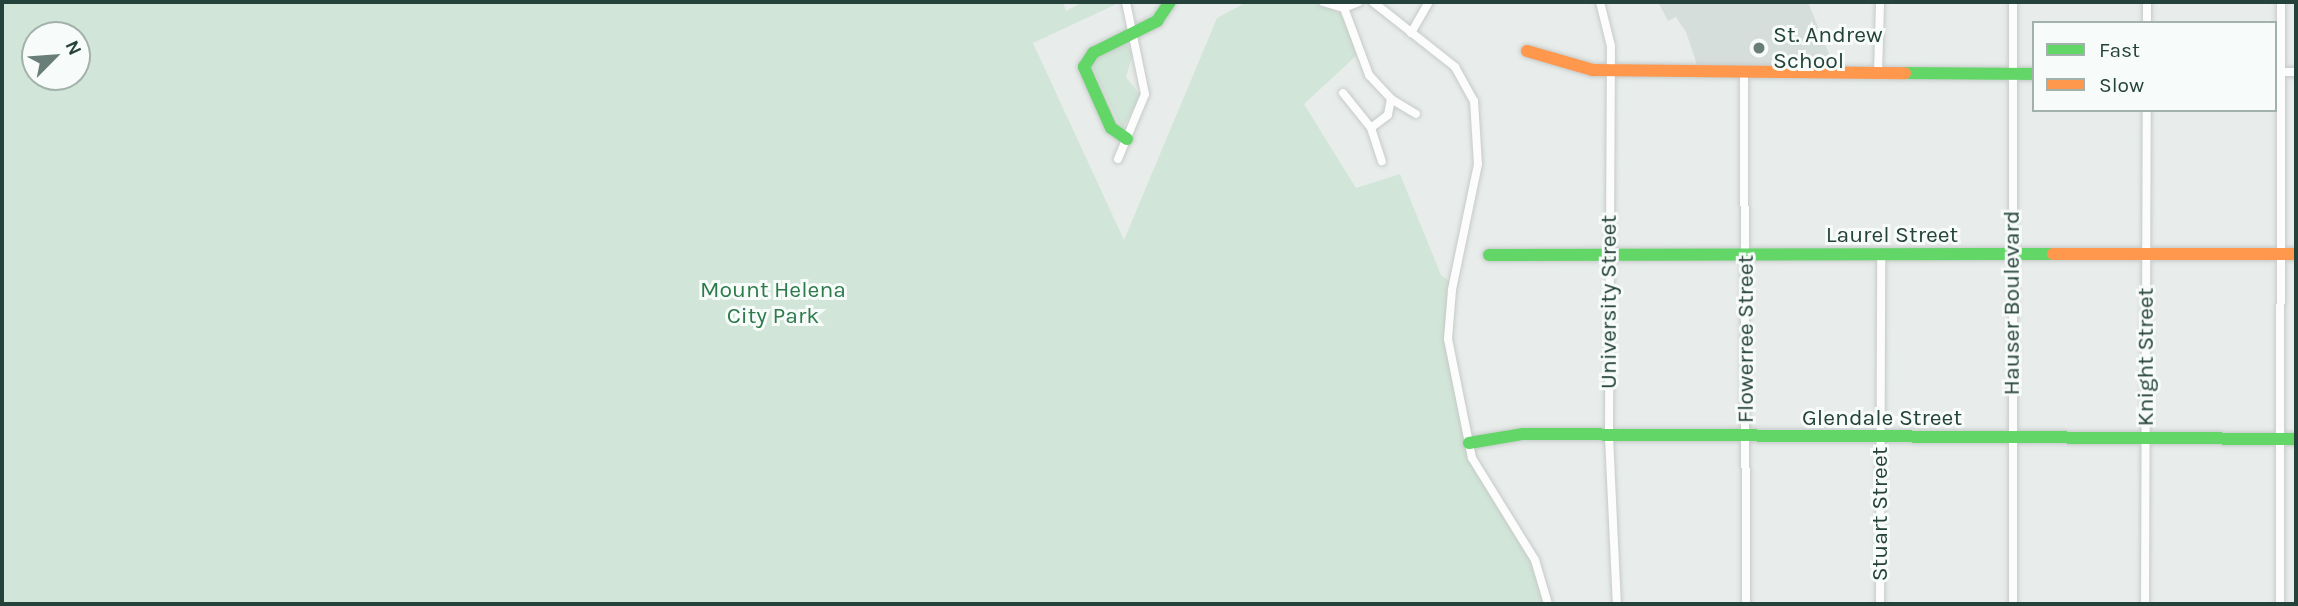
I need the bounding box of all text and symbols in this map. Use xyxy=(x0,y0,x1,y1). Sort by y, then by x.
north arrow xyxy=(21,21,91,91)
place label: St. Andrew School xyxy=(1773,21,1883,75)
legend xyxy=(2032,21,2277,112)
text: N xyxy=(60,37,86,59)
text: Fast xyxy=(2099,38,2140,62)
marker: St. Andrew School xyxy=(1751,40,1767,56)
text: Slow xyxy=(2099,73,2144,97)
street label: Hauser Boulevard xyxy=(1998,211,2026,395)
street label: University Street xyxy=(1595,215,1623,389)
street label: Laurel Street xyxy=(1826,221,1958,249)
street label: Flowerree Street xyxy=(1732,255,1760,423)
park label: Mount Helena City Park xyxy=(700,276,846,330)
street label: Knight Street xyxy=(2132,288,2160,426)
street label: Glendale Street xyxy=(1802,404,1962,432)
street label: Stuart Street xyxy=(1866,447,1894,581)

